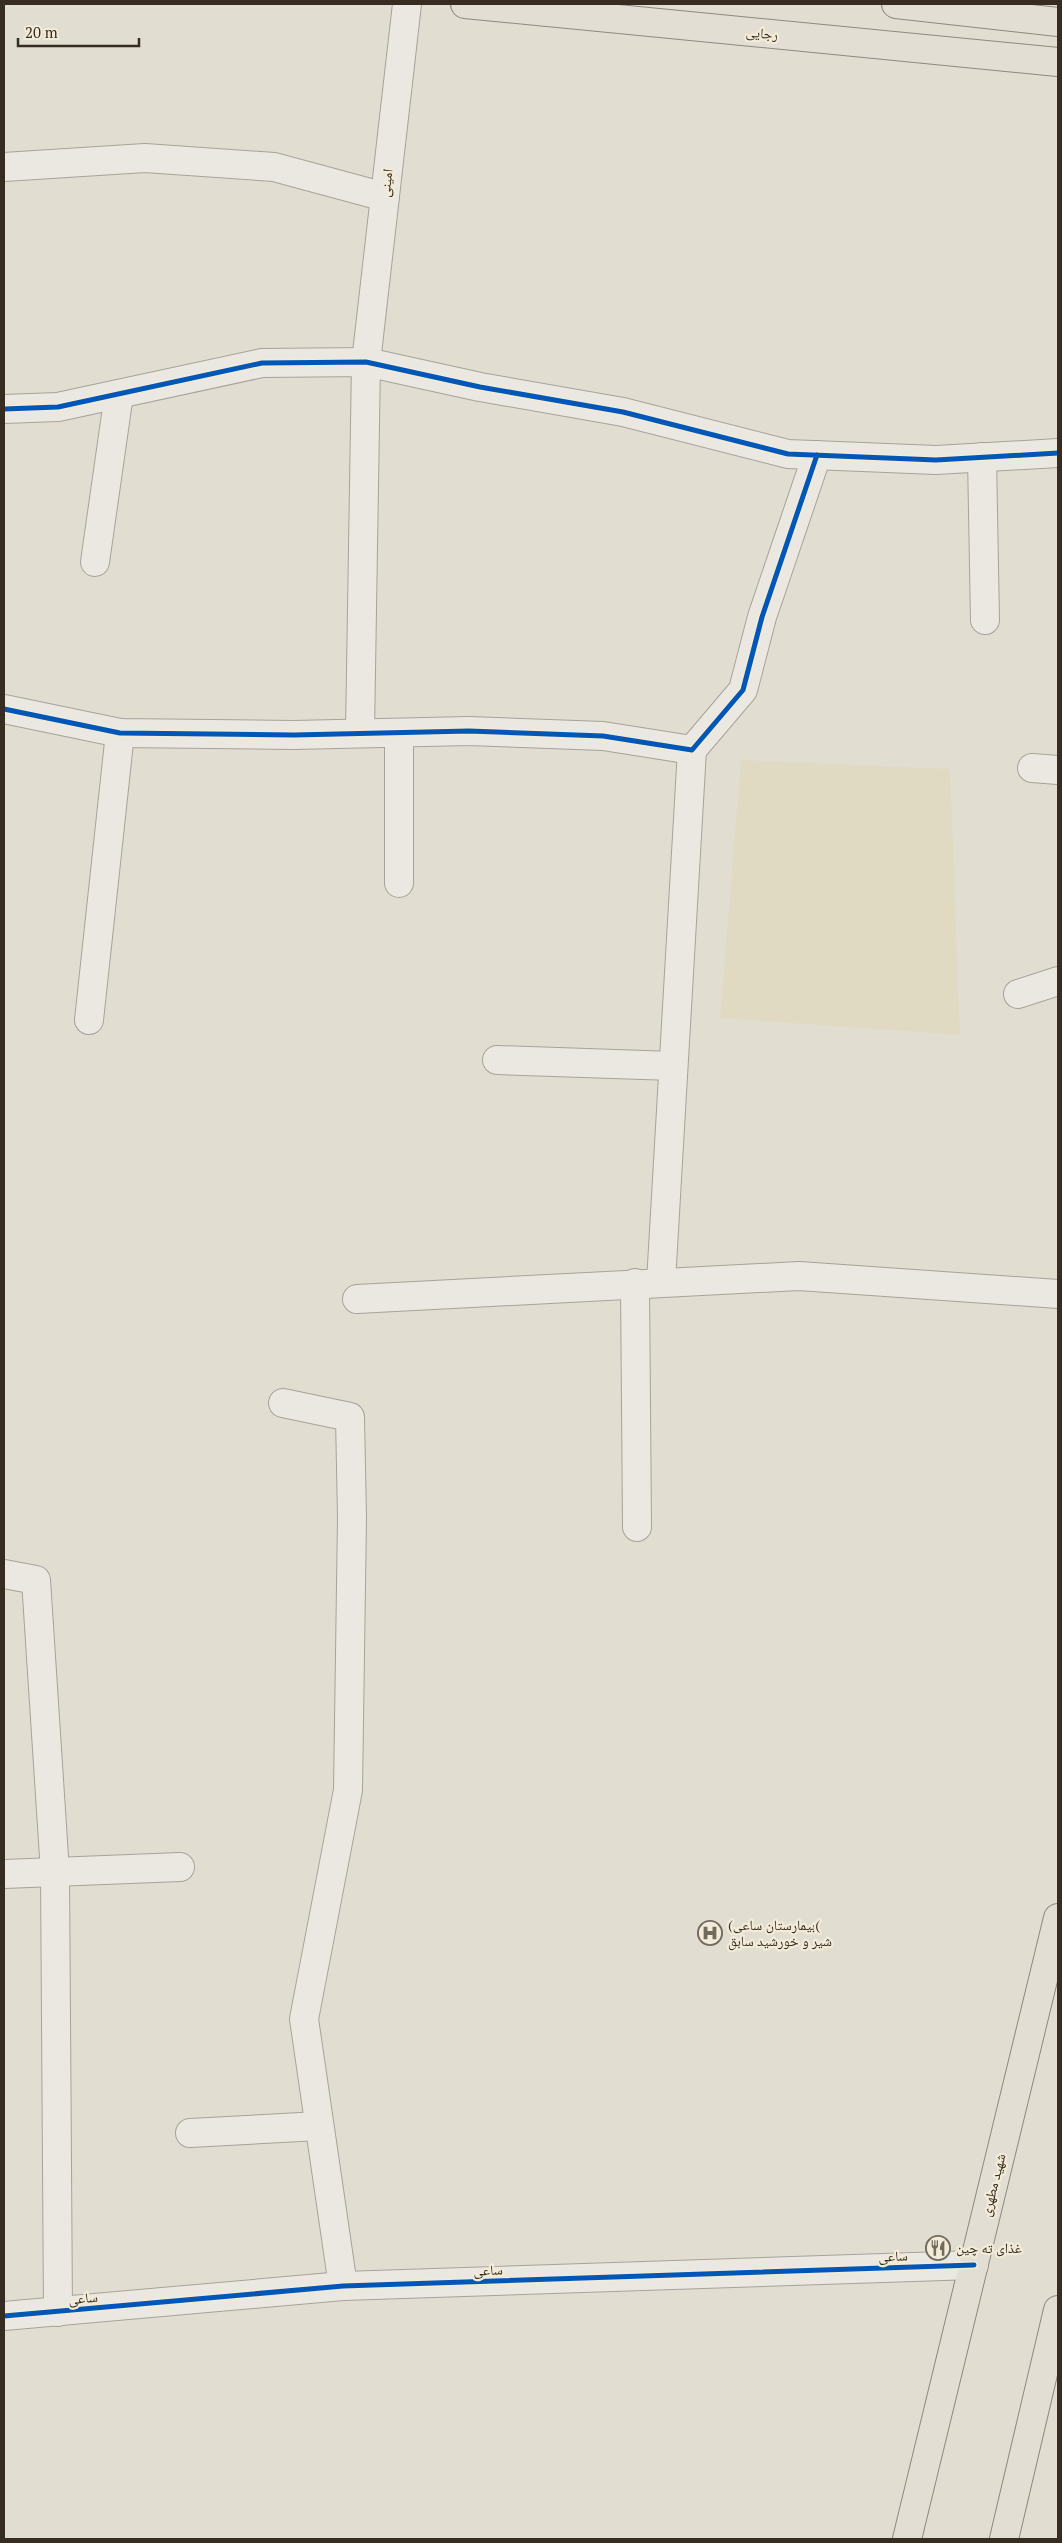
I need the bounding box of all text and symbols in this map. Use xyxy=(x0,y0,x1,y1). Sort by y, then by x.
scale bar xyxy=(18,15,139,47)
street label: رجایی xyxy=(745,21,779,44)
text: 20 m xyxy=(25,22,58,42)
street label: امینی xyxy=(374,168,397,198)
place label: (بیمارستان ساعی( شیر و خورشید سابق xyxy=(728,1915,832,1951)
hospital icon: (بیمارستان ساعی( شیر و خورشید سابق xyxy=(697,1920,723,1946)
street label: شهید مطهری xyxy=(975,2151,1010,2218)
restaurant icon: غذای ته چین xyxy=(925,2235,951,2261)
place label: غذای ته چین xyxy=(956,2238,1022,2257)
street label: ساعی xyxy=(878,2245,908,2266)
street label: ساعی xyxy=(473,2259,503,2280)
street label: ساعی xyxy=(67,2287,98,2308)

